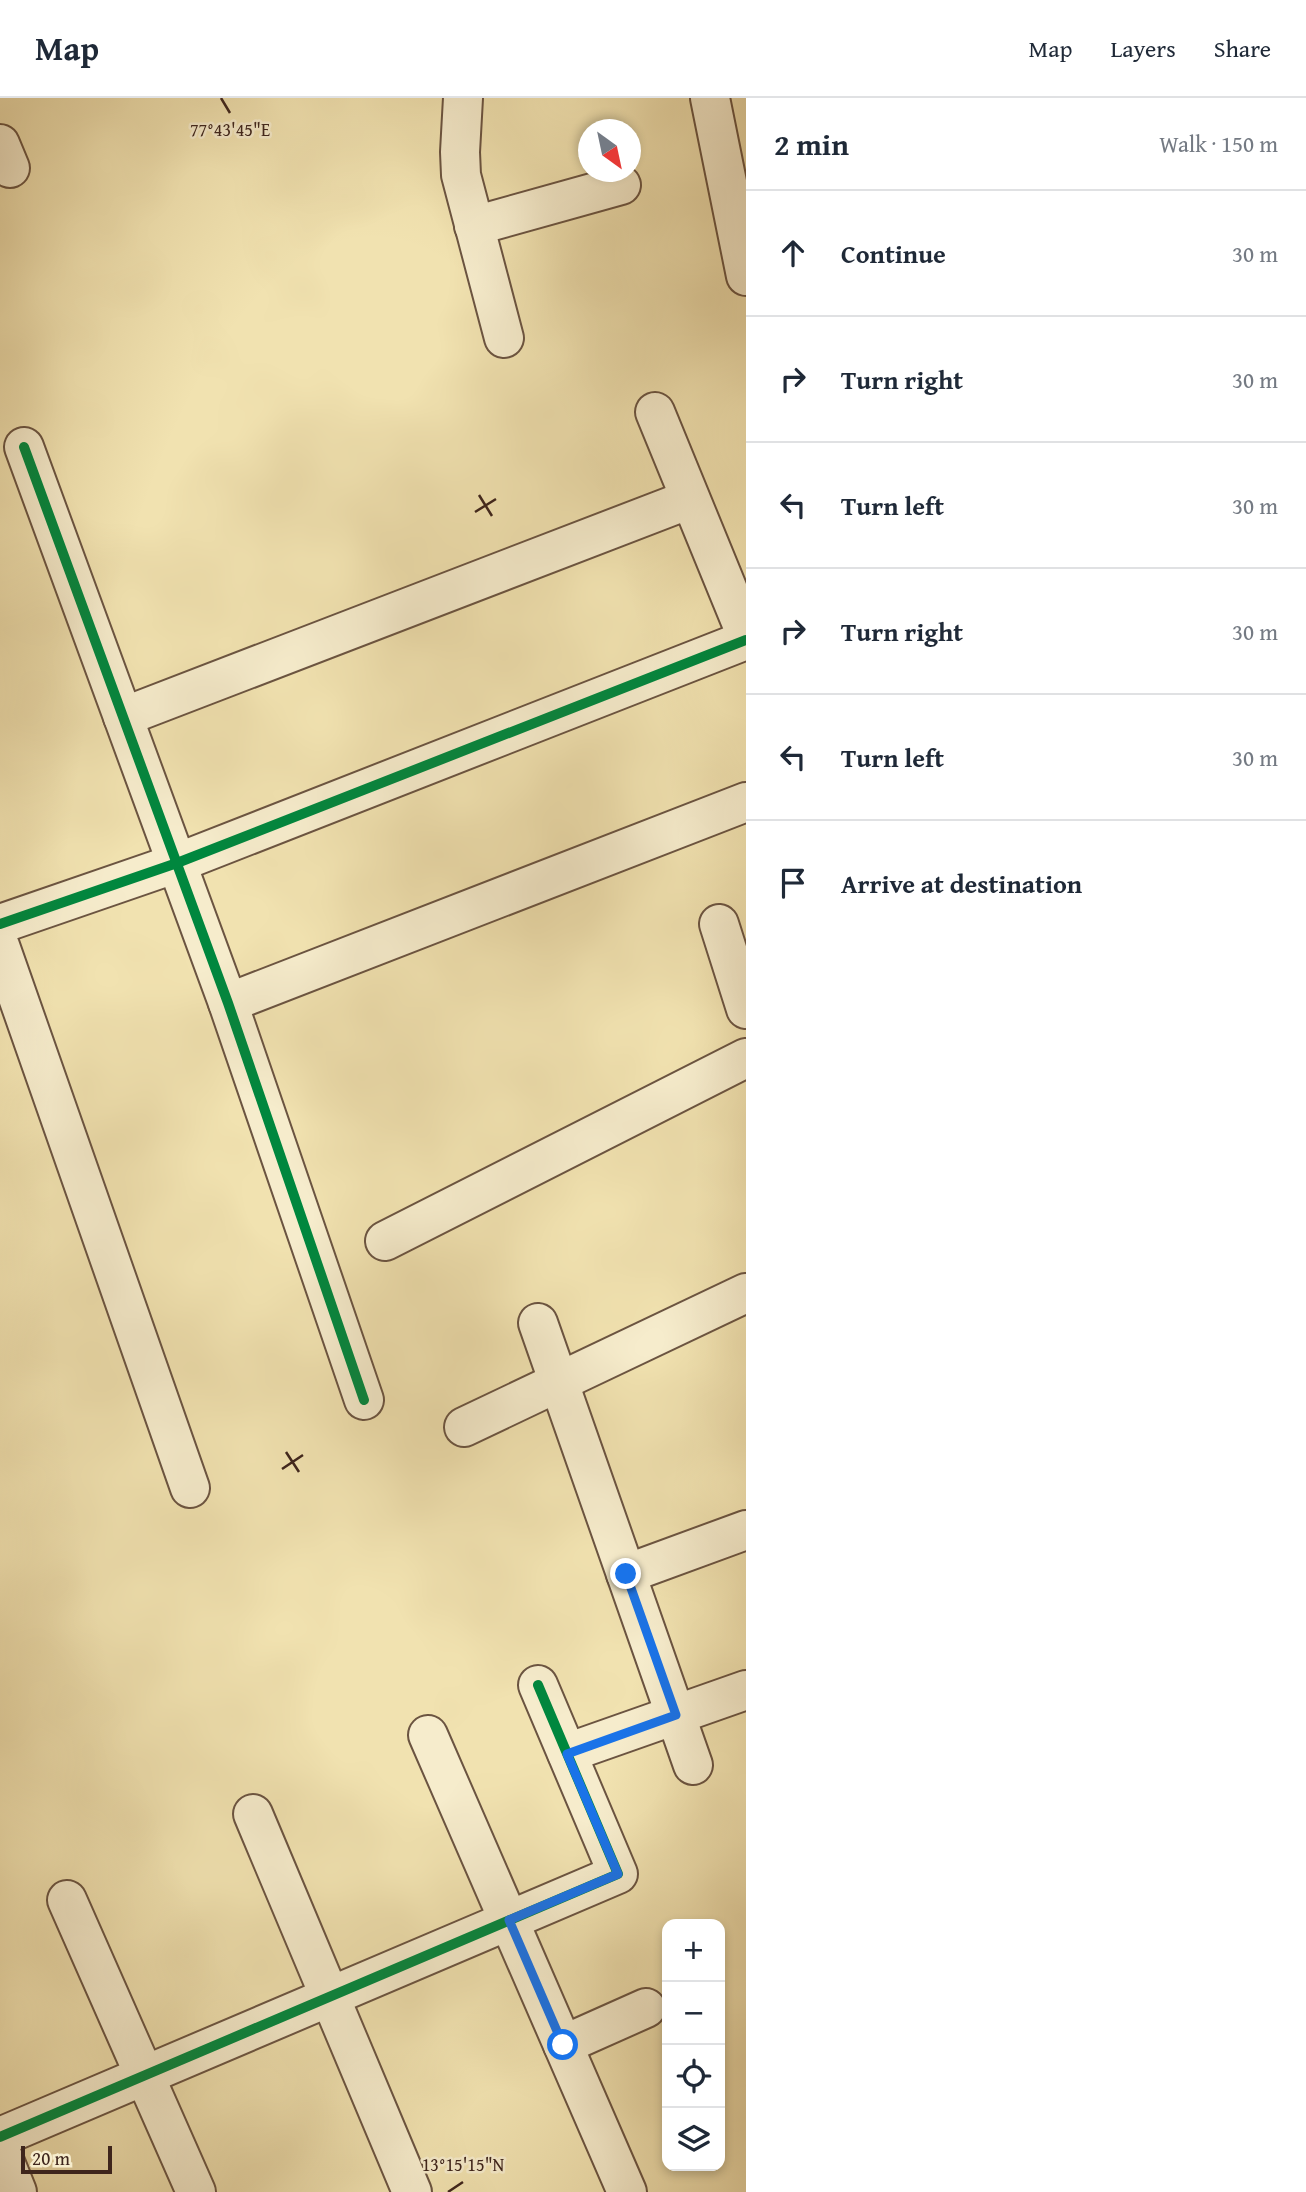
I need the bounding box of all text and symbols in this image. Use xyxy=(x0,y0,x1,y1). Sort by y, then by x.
text: Map xyxy=(35,24,99,72)
text: Map xyxy=(1029,31,1072,66)
text: Layers xyxy=(1110,31,1176,66)
text: Share xyxy=(1214,31,1271,66)
text: 77°43'45"E xyxy=(190,116,270,143)
north arrow xyxy=(578,119,641,182)
text: 2 min xyxy=(774,122,849,166)
text: Walk · 150 m xyxy=(1159,127,1278,160)
icon: ahead xyxy=(774,234,812,272)
text: Continue xyxy=(841,234,946,273)
text: 30 m xyxy=(1232,237,1278,270)
icon: right xyxy=(774,360,812,398)
text: Turn right xyxy=(841,360,963,399)
text: 30 m xyxy=(1232,363,1278,396)
icon: left xyxy=(774,486,812,524)
text: Turn left xyxy=(841,486,944,525)
text: 30 m xyxy=(1232,489,1278,522)
icon: right xyxy=(774,612,812,650)
text: Turn right xyxy=(841,612,963,651)
text: 30 m xyxy=(1232,615,1278,648)
icon: left xyxy=(774,738,812,776)
text: Turn left xyxy=(841,738,944,777)
text: 30 m xyxy=(1232,741,1278,774)
icon: arrive xyxy=(774,864,812,902)
text: Arrive at destination xyxy=(841,864,1082,903)
route end xyxy=(610,1558,641,1589)
map controls xyxy=(662,1919,725,2171)
button: + xyxy=(662,1919,725,1982)
button: − xyxy=(662,1982,725,2045)
route start xyxy=(547,2029,578,2060)
button: locate xyxy=(662,2045,725,2108)
button: layers xyxy=(662,2108,725,2171)
scale bar xyxy=(21,2143,112,2175)
text: 20 m xyxy=(32,2144,70,2172)
text: 13°15'15"N xyxy=(422,2151,505,2178)

